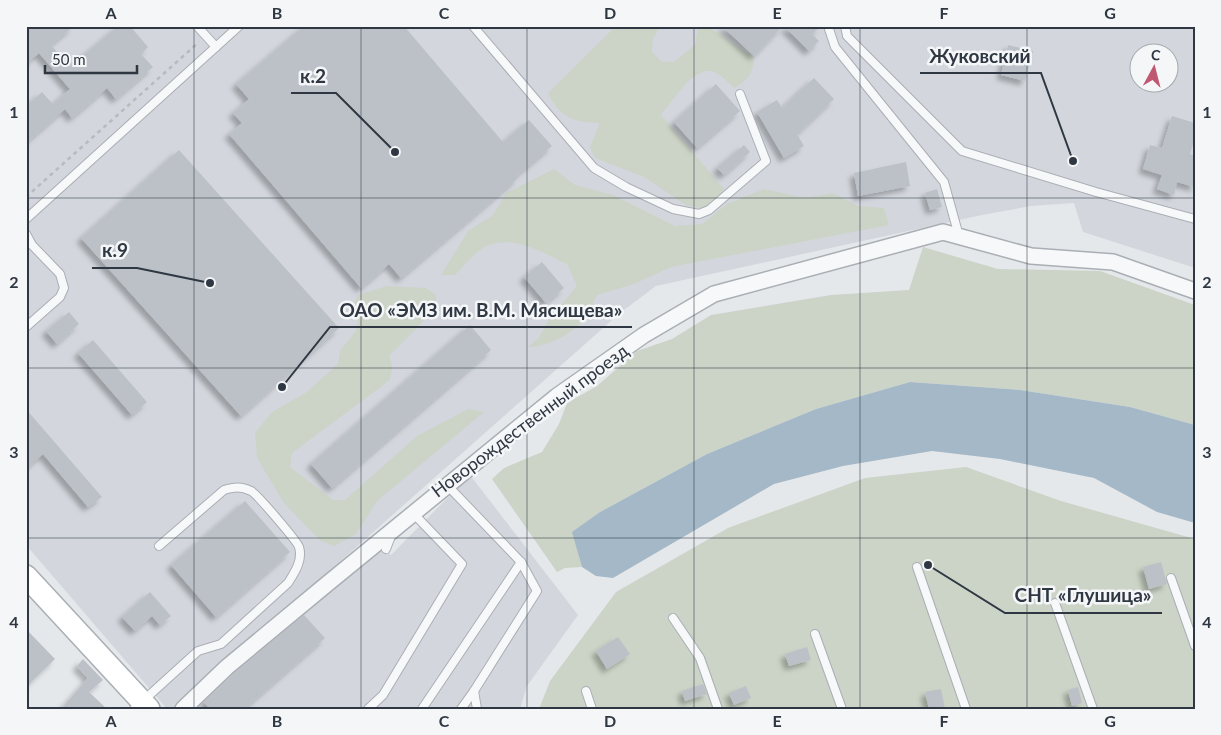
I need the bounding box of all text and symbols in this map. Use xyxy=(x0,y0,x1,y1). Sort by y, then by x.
text: A xyxy=(104,3,117,22)
text: B xyxy=(272,3,282,22)
text: C xyxy=(439,3,450,22)
text: D xyxy=(604,3,616,22)
text: E xyxy=(772,3,782,22)
text: F xyxy=(939,3,949,22)
text: G xyxy=(1104,3,1116,22)
callout: Жуковский xyxy=(920,39,1041,73)
scale bar xyxy=(45,42,138,74)
north arrow xyxy=(1128,42,1178,92)
text: Жуковский xyxy=(929,44,1031,67)
text: С xyxy=(1150,46,1162,64)
text: 50 m xyxy=(52,50,86,68)
callout: к.2 xyxy=(291,59,336,93)
text: к.2 xyxy=(300,64,326,87)
text: 1 xyxy=(9,102,19,121)
text: 1 xyxy=(1202,102,1212,121)
callout: к.9 xyxy=(92,234,137,268)
text: к.9 xyxy=(102,238,128,261)
text: 2 xyxy=(9,272,19,291)
text: 2 xyxy=(1202,272,1212,291)
callout: ОАО «ЭМЗ им. В.М. Мясищева» xyxy=(330,293,632,327)
text: ОАО «ЭМЗ им. В.М. Мясищева» xyxy=(340,298,622,321)
street label: Новорождественный проезд xyxy=(427,339,632,501)
text: 3 xyxy=(9,442,19,461)
text: 3 xyxy=(1202,442,1212,461)
callout: СНТ «Глушица» xyxy=(1005,579,1162,613)
text: СНТ «Глушица» xyxy=(1015,583,1151,606)
text: 4 xyxy=(9,612,19,631)
text: 4 xyxy=(1202,612,1212,631)
text: A xyxy=(104,711,117,730)
text: B xyxy=(272,711,282,730)
text: C xyxy=(439,711,450,730)
text: D xyxy=(604,711,616,730)
text: E xyxy=(772,711,782,730)
text: F xyxy=(939,711,949,730)
text: G xyxy=(1104,711,1116,730)

